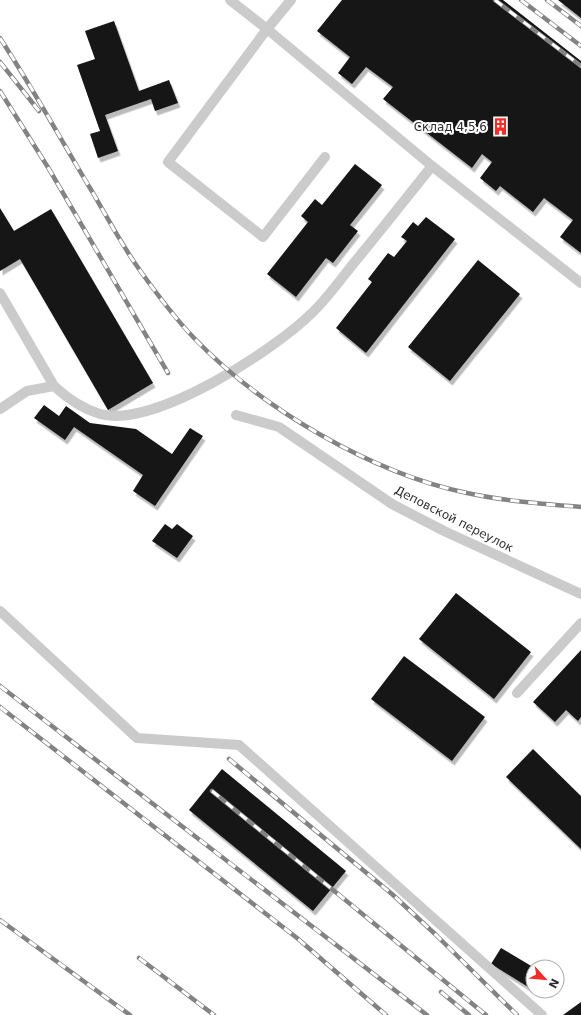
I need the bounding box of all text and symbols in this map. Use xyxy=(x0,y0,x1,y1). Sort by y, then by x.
building icon: Склад 4,5,6 xyxy=(490,117,510,137)
place label: Склад 4,5,6 xyxy=(414,120,487,134)
street label: Деповской переулок xyxy=(392,483,516,555)
north arrow xyxy=(525,959,565,999)
text: N xyxy=(546,976,561,990)

